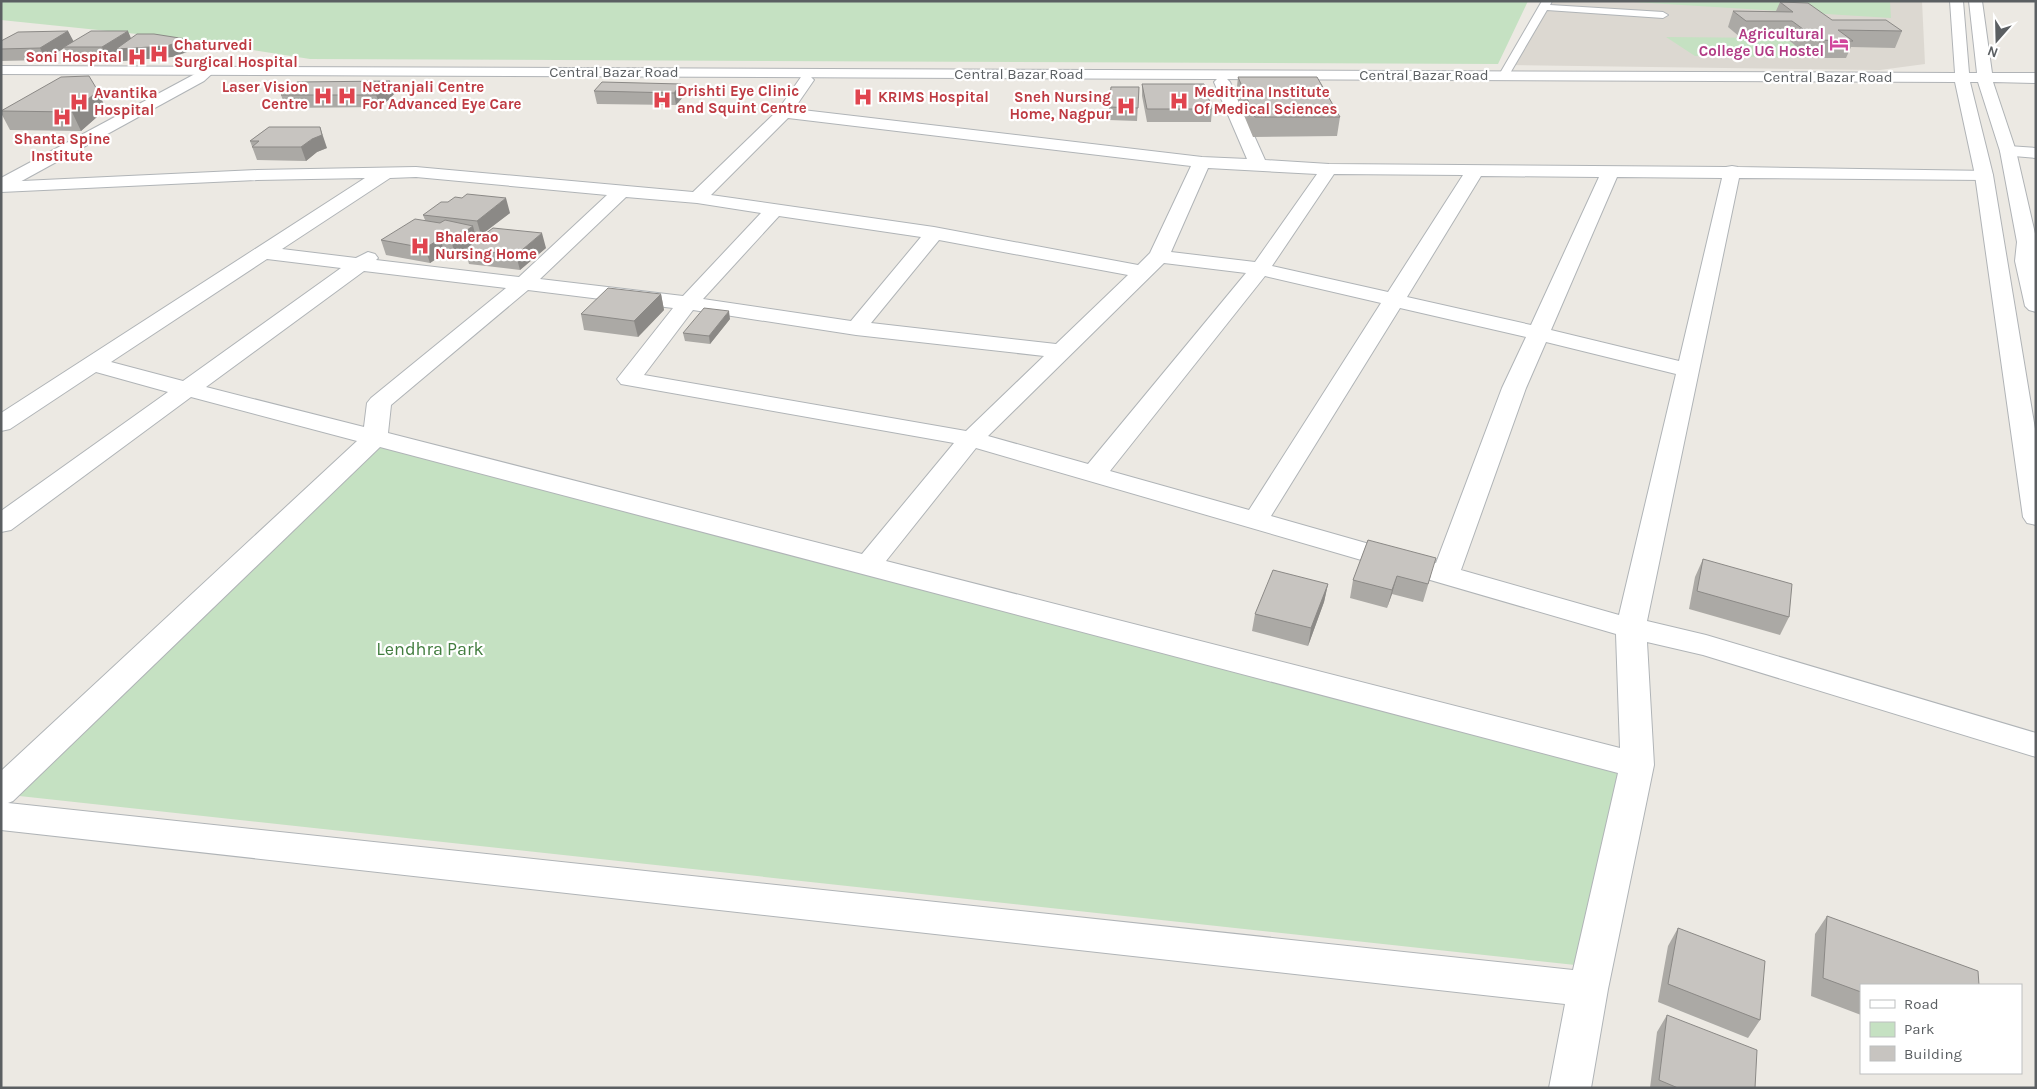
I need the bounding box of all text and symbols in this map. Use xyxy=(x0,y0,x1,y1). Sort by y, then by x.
north arrow xyxy=(1972,15,2022,65)
place label: Agricultural College UG Hostel xyxy=(1699,25,1824,60)
hotel icon: Agricultural College UG Hostel xyxy=(1828,32,1850,54)
place label: Chaturvedi Surgical Hospital xyxy=(174,36,298,71)
text: N xyxy=(1985,42,2000,61)
hospital icon: Chaturvedi Surgical Hospital xyxy=(148,43,170,65)
hospital icon: Soni Hospital xyxy=(126,46,148,68)
place label: Soni Hospital xyxy=(26,48,122,66)
street label: Central Bazar Road xyxy=(549,63,679,81)
street label: Central Bazar Road xyxy=(954,65,1084,83)
street label: Central Bazar Road xyxy=(1359,66,1489,84)
street label: Central Bazar Road xyxy=(1763,68,1893,86)
place label: Laser Vision Centre xyxy=(222,78,308,113)
place label: Netranjali Centre For Advanced Eye Care xyxy=(362,78,522,113)
place label: Drishti Eye Clinic and Squint Centre xyxy=(677,82,807,117)
place label: Meditrina Institute Of Medical Sciences xyxy=(1194,83,1337,118)
place label: Avantika Hospital xyxy=(94,84,157,119)
hospital icon: Laser Vision Centre xyxy=(312,85,334,107)
hospital icon: Netranjali Centre For Advanced Eye Care xyxy=(336,85,358,107)
hospital icon: KRIMS Hospital xyxy=(852,86,874,108)
place label: KRIMS Hospital xyxy=(878,88,989,106)
place label: Sneh Nursing Home, Nagpur xyxy=(1009,88,1111,123)
hospital icon: Drishti Eye Clinic and Squint Centre xyxy=(651,89,673,111)
hospital icon: Meditrina Institute Of Medical Sciences xyxy=(1168,90,1190,112)
hospital icon: Avantika Hospital xyxy=(68,91,90,113)
hospital icon: Sneh Nursing Home, Nagpur xyxy=(1115,95,1137,117)
hospital icon: Shanta Spine Institute xyxy=(51,106,73,128)
place label: Shanta Spine Institute xyxy=(14,130,110,165)
place label: Bhalerao Nursing Home xyxy=(435,228,537,263)
hospital icon: Bhalerao Nursing Home xyxy=(409,235,431,257)
park label: Lendhra Park xyxy=(376,638,484,660)
legend xyxy=(1860,984,2022,1074)
text: Road xyxy=(1904,995,1939,1013)
text: Park xyxy=(1904,1020,1934,1038)
text: Building xyxy=(1904,1045,1962,1063)

